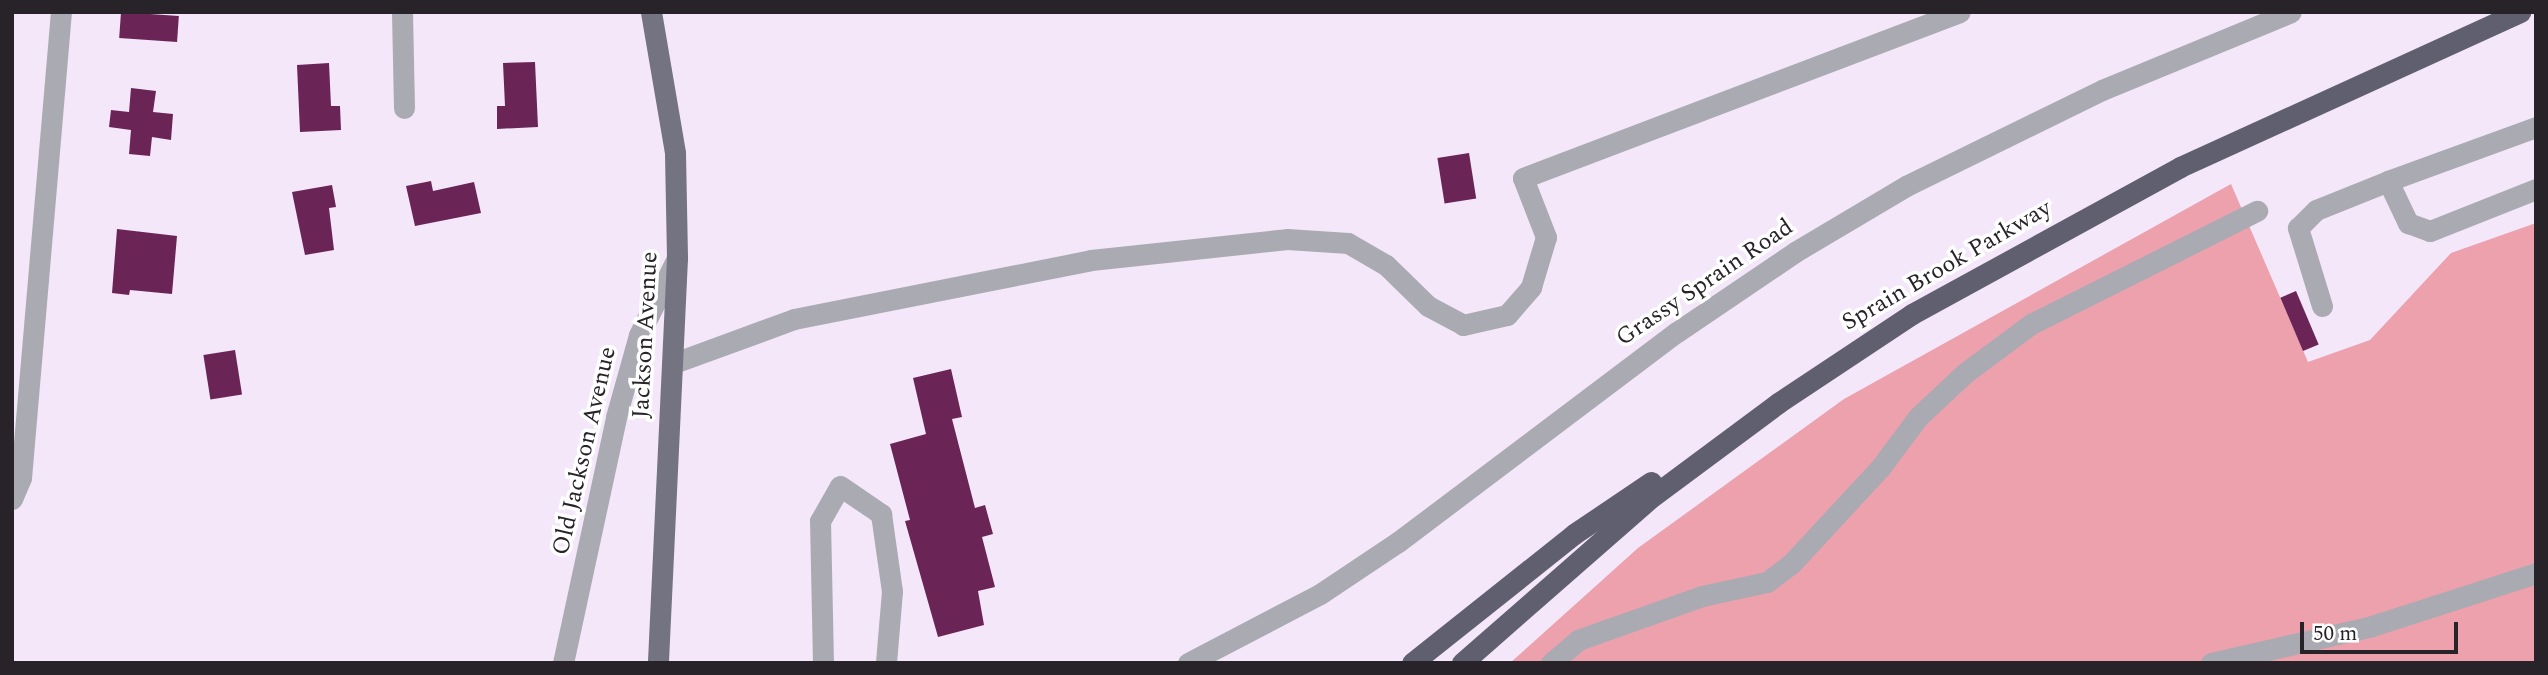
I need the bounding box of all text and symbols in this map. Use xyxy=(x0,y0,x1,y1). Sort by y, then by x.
street label: Sprain Brook Parkway xyxy=(1837,194,2057,338)
street label: Grassy Sprain Road xyxy=(1611,213,1799,353)
street label: Jackson Avenue xyxy=(627,251,665,419)
street label: Old Jackson Avenue xyxy=(547,344,623,558)
scale bar xyxy=(2303,608,2460,652)
text: 50 m xyxy=(2313,618,2357,650)

